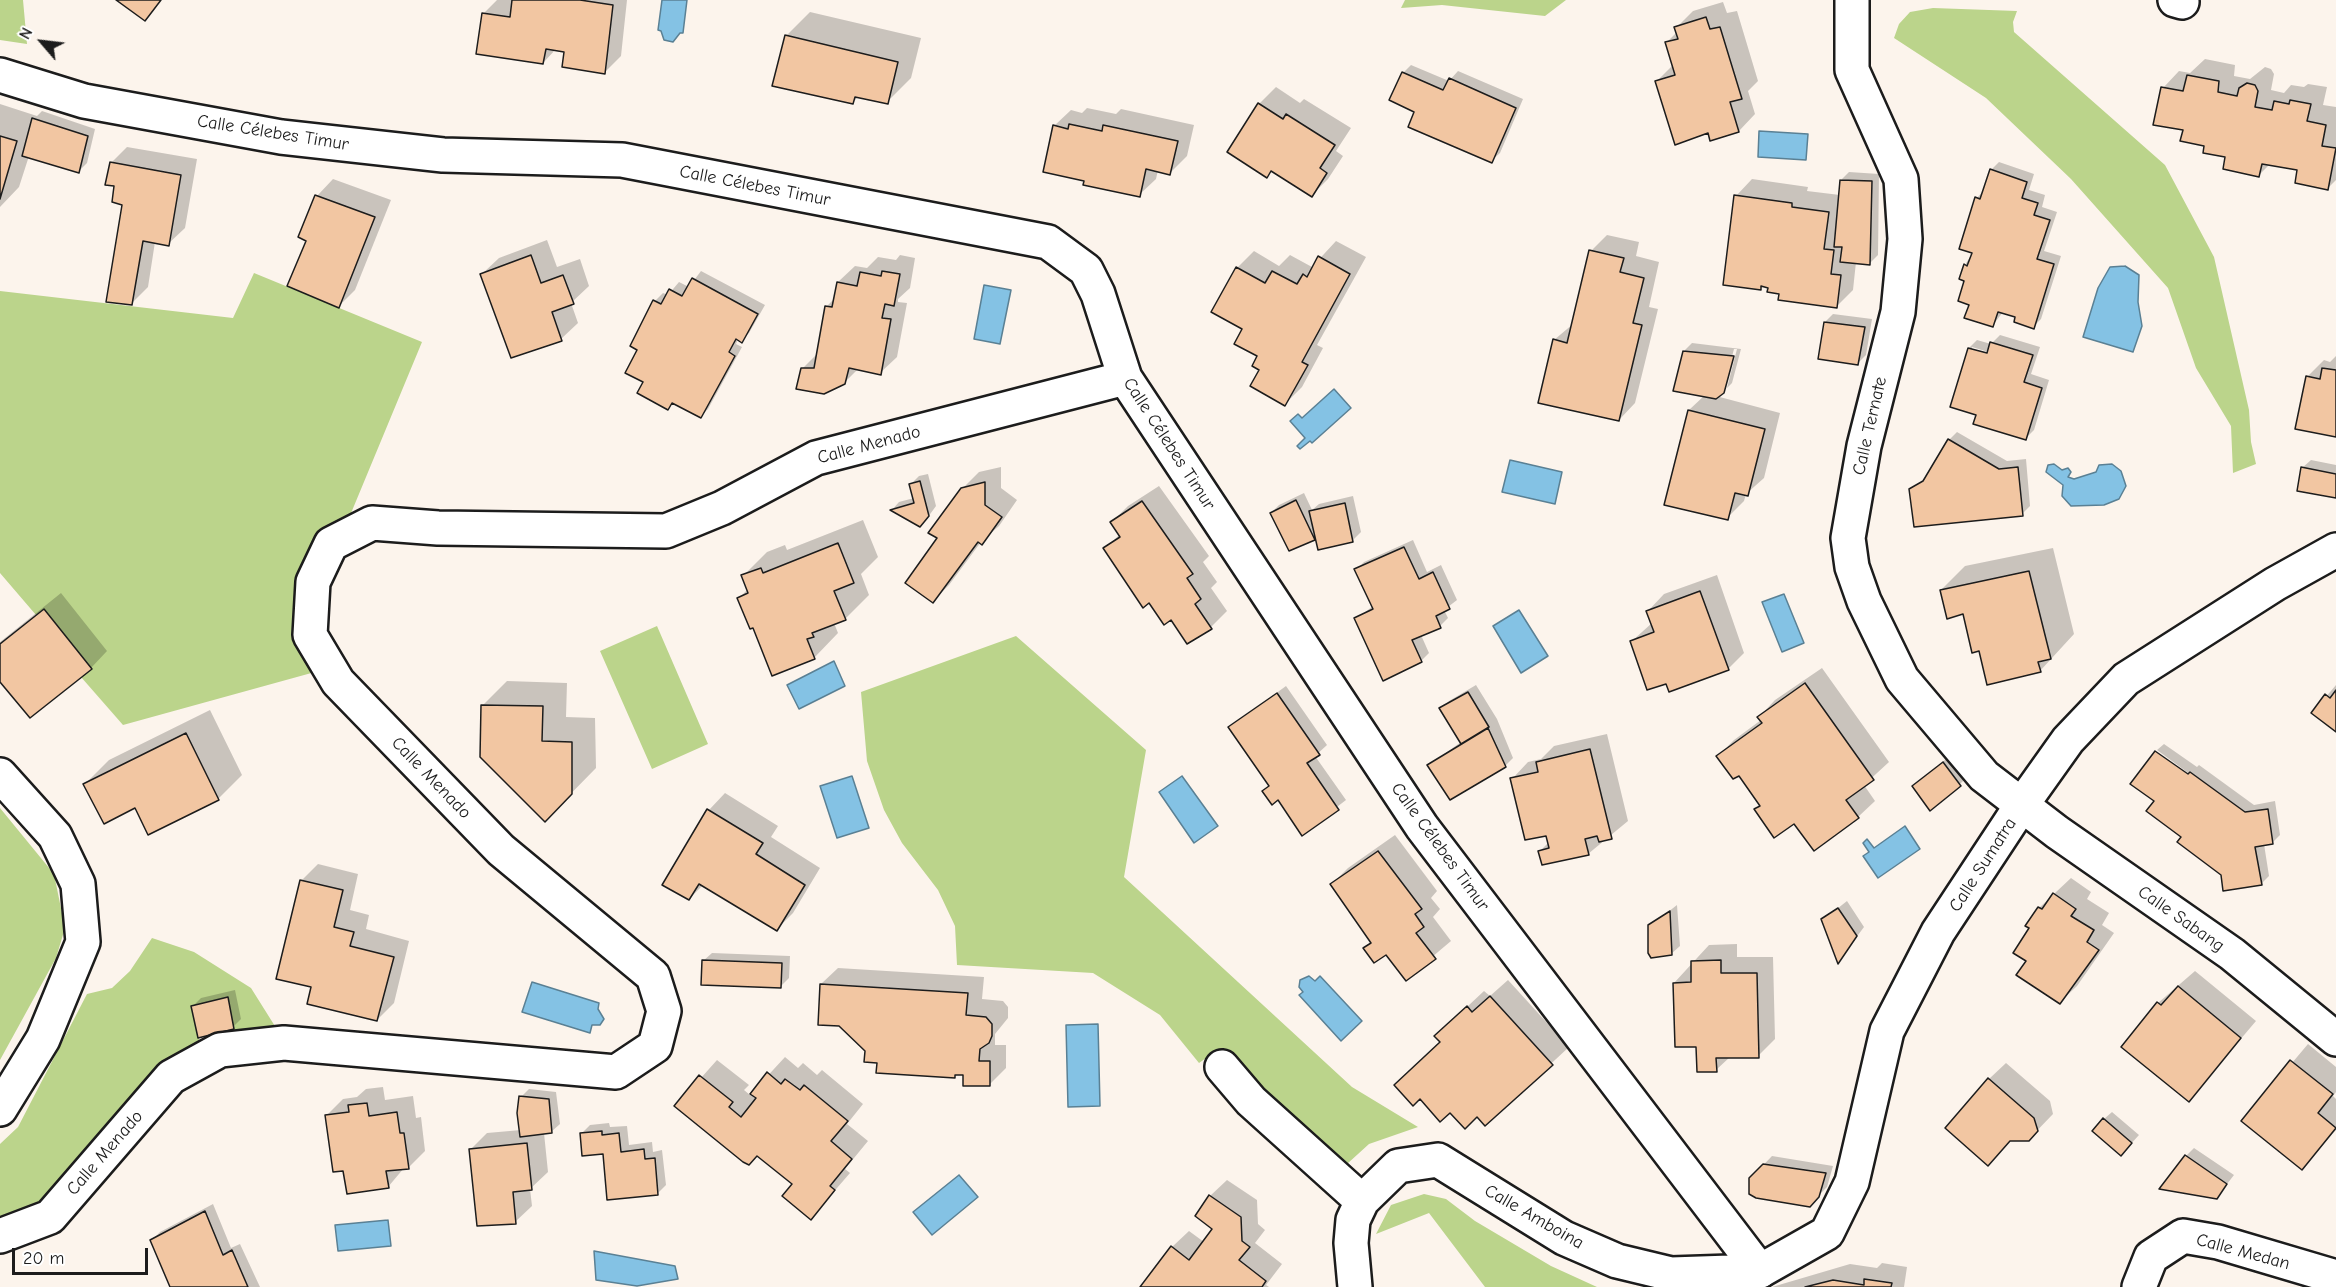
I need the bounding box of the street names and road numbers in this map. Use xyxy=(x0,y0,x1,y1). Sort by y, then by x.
street label: Calle Célebes Timur xyxy=(196,110,350,156)
street label: Calle Célebes Timur xyxy=(678,161,832,211)
street label: Calle Célebes Timur xyxy=(1118,374,1220,514)
street label: Calle Ternate xyxy=(1848,375,1892,477)
street label: Calle Menado xyxy=(815,421,923,469)
street label: Calle Menado xyxy=(387,732,475,824)
street label: Calle Célebes Timur xyxy=(1386,779,1494,915)
street label: Calle Sumatra xyxy=(1945,814,2021,916)
street label: Calle Sabang xyxy=(2133,881,2229,957)
street label: Calle Menado xyxy=(62,1106,148,1200)
street label: Calle Amboina xyxy=(1481,1180,1587,1254)
street label: Calle Medan xyxy=(2194,1229,2292,1275)

